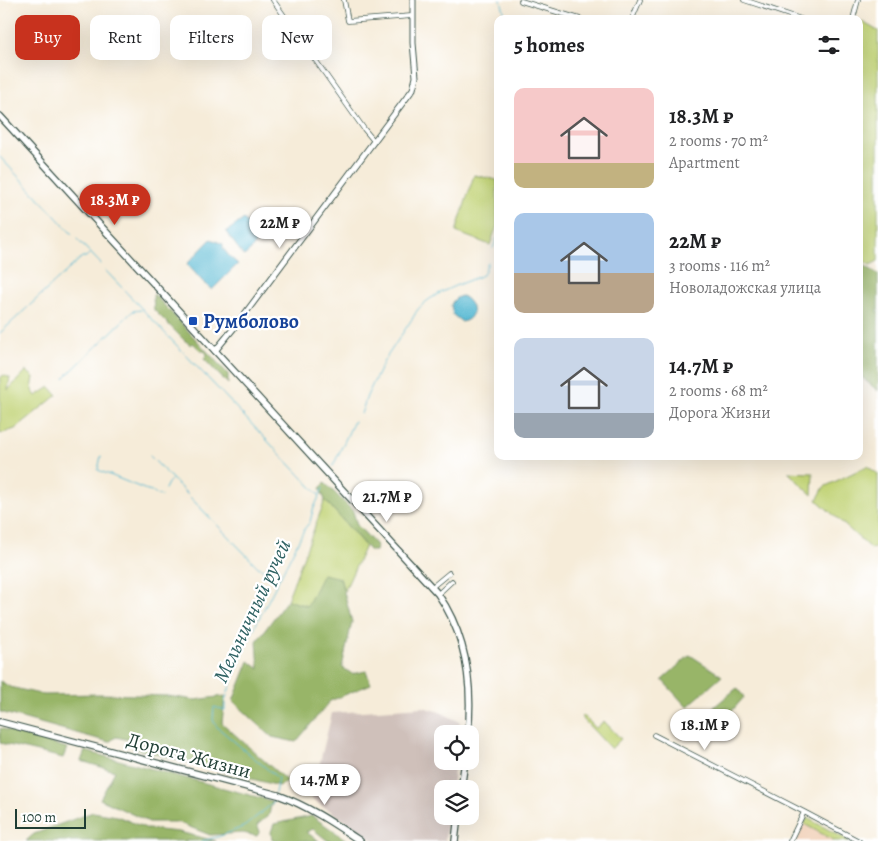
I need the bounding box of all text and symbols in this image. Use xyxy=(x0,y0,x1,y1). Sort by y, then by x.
chip: Buy xyxy=(15,15,80,60)
chip: Rent xyxy=(90,15,160,60)
chip: Filters xyxy=(170,15,252,60)
chip: New xyxy=(262,15,332,60)
text: 5 homes xyxy=(514,31,585,59)
icon: filters xyxy=(815,31,843,59)
text: 18.3M ₽ xyxy=(669,102,733,130)
icon: home xyxy=(554,108,614,168)
text: 2 rooms · 70 m² xyxy=(669,130,768,152)
text: Apartment xyxy=(669,152,740,174)
pin: 18.3M ₽ xyxy=(69,184,161,226)
text: 18.3M ₽ xyxy=(90,189,140,211)
pin: 22M ₽ xyxy=(245,206,315,249)
text: 22M ₽ xyxy=(260,212,300,234)
text: 22M ₽ xyxy=(669,227,721,255)
icon: home xyxy=(554,233,614,293)
text: 3 rooms · 116 m² xyxy=(669,255,770,277)
text: Новоладожская улица xyxy=(669,277,821,299)
place label: Румболово xyxy=(203,308,299,335)
marker: Румболово xyxy=(187,315,199,327)
text: 14.7M ₽ xyxy=(669,352,733,380)
icon: home xyxy=(554,358,614,418)
text: 2 rooms · 68 m² xyxy=(669,380,768,402)
text: Дорога Жизни xyxy=(669,402,771,424)
pin: 21.7M ₽ xyxy=(341,480,433,523)
text: 21.7M ₽ xyxy=(362,486,412,508)
water label: Мельничный ручей xyxy=(206,535,298,687)
pin: 18.1M ₽ xyxy=(659,708,751,751)
text: 18.1M ₽ xyxy=(681,714,729,736)
map controls xyxy=(434,725,479,825)
button: locate xyxy=(434,725,479,770)
street label: Дорога Жизни xyxy=(124,726,254,785)
pin: 14.7M ₽ xyxy=(279,764,371,806)
text: 14.7M ₽ xyxy=(301,769,349,791)
button: layers xyxy=(434,780,479,825)
scale bar xyxy=(15,806,86,829)
text: 100 m xyxy=(22,808,56,827)

